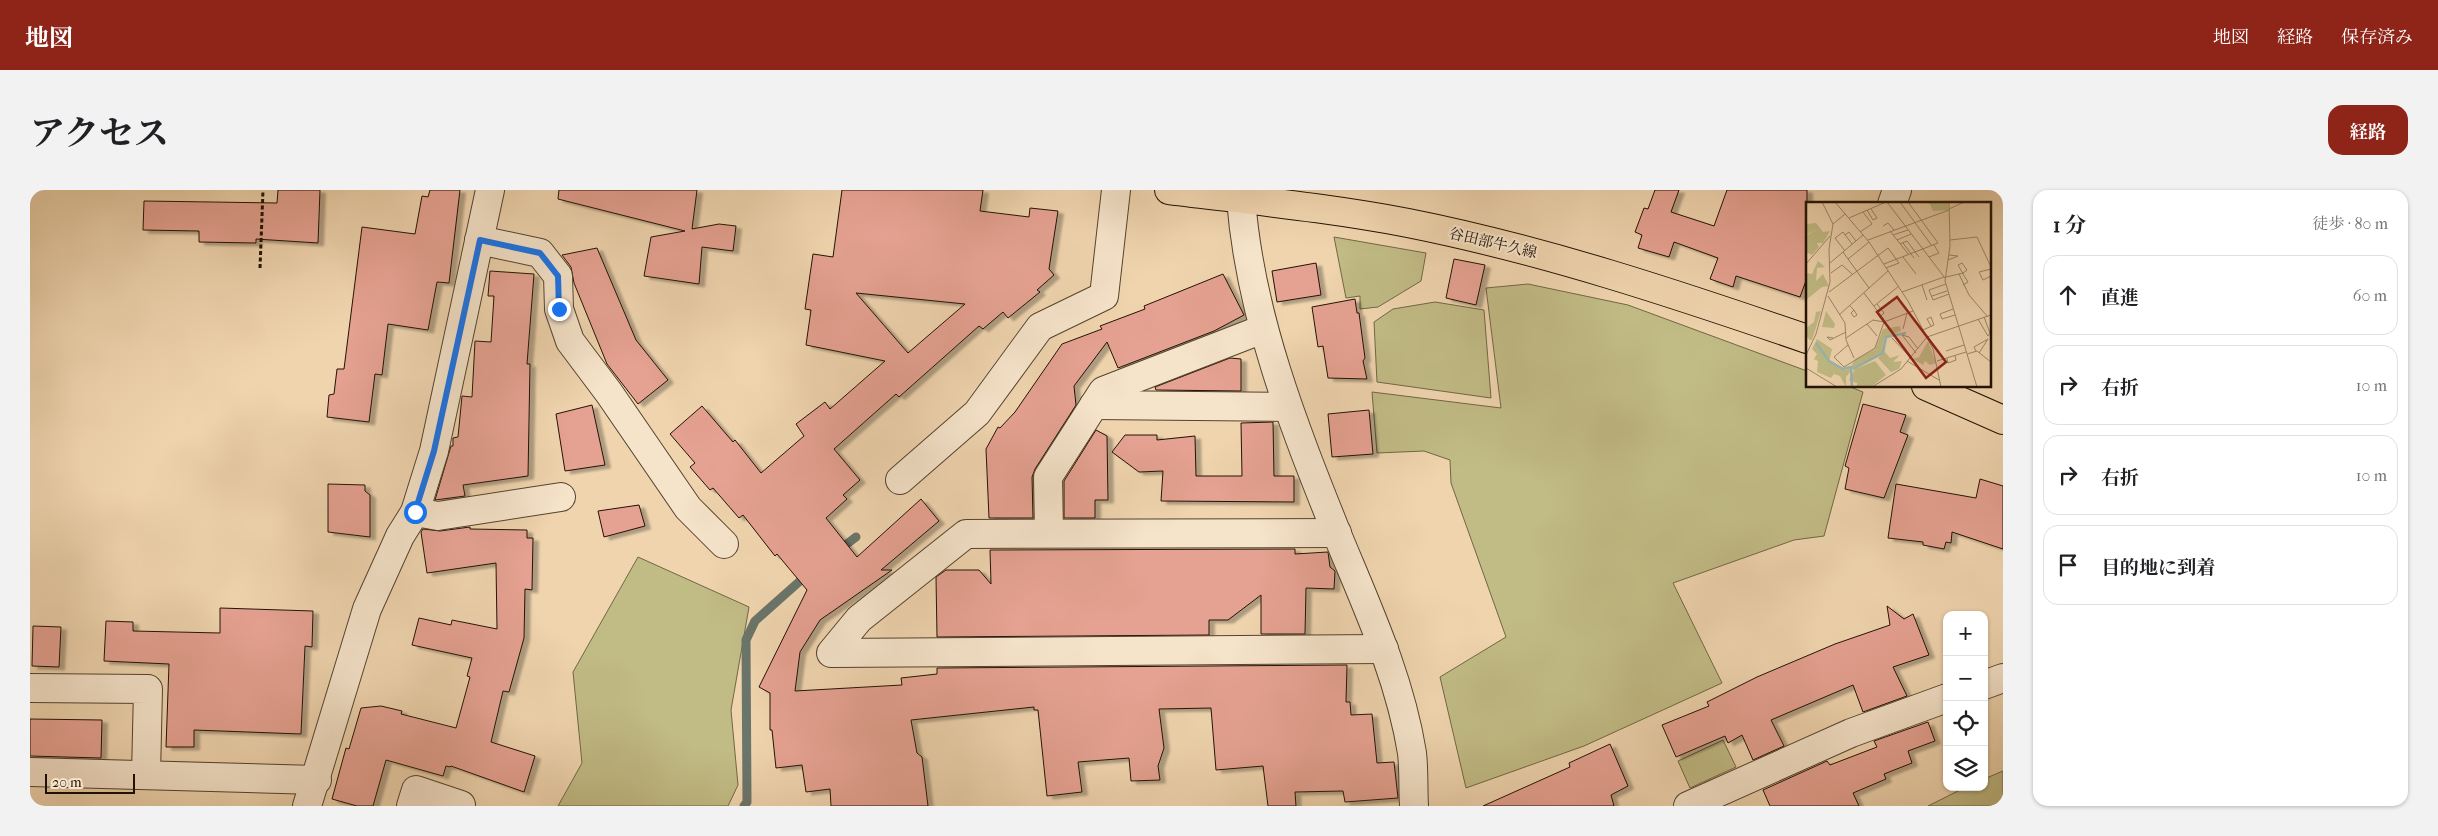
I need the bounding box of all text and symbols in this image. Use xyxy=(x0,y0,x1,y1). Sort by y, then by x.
text: 地図 xyxy=(25,24,73,52)
text: 地図 xyxy=(2213,27,2249,48)
text: 経路 xyxy=(2277,27,2313,48)
text: 保存済み xyxy=(2341,27,2413,48)
button: 経路 xyxy=(2328,105,2408,155)
text: アクセス xyxy=(30,113,169,154)
inset map xyxy=(1806,202,1990,388)
text: 1 分 xyxy=(2053,213,2086,237)
text: 徒歩 · 80 m xyxy=(2312,214,2388,233)
street label: 谷田部牛久線 xyxy=(1447,224,1539,262)
icon: ahead xyxy=(2054,281,2082,309)
text: 60 m xyxy=(2353,286,2387,305)
text: 直進 xyxy=(2101,287,2139,309)
route end xyxy=(548,298,571,321)
icon: right xyxy=(2054,371,2082,399)
text: 10 m xyxy=(2356,376,2387,395)
text: 右折 xyxy=(2101,377,2139,399)
icon: right xyxy=(2054,461,2082,489)
text: 10 m xyxy=(2356,466,2387,485)
text: 右折 xyxy=(2101,467,2139,489)
route start xyxy=(404,501,427,524)
icon: arrive xyxy=(2054,551,2082,579)
text: 目的地に到着 xyxy=(2101,557,2215,579)
map controls xyxy=(1943,611,1988,791)
button: + xyxy=(1943,611,1988,656)
button: − xyxy=(1943,656,1988,701)
button: locate xyxy=(1943,701,1988,746)
button: layers xyxy=(1943,746,1988,791)
scale bar xyxy=(45,771,135,794)
text: 20 m xyxy=(52,774,82,791)

